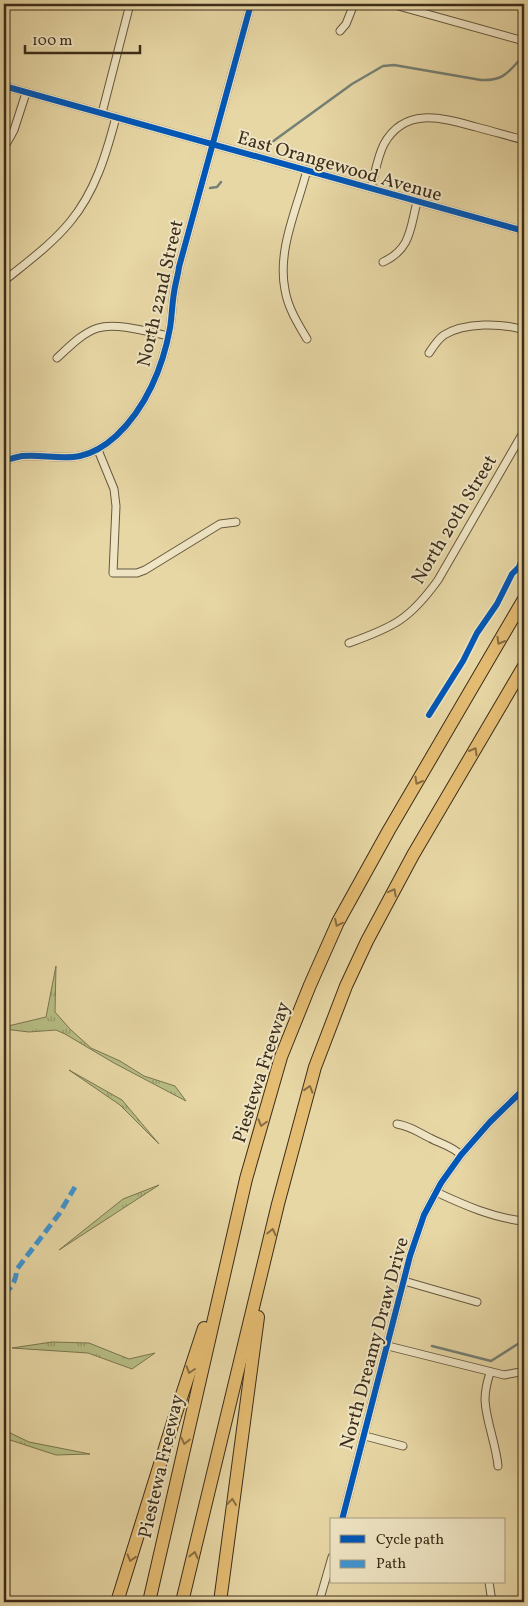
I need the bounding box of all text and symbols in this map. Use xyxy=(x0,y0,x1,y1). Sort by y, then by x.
scale bar xyxy=(25,22,140,54)
text: 100 m xyxy=(32,31,72,52)
street label: East Orangewood Avenue xyxy=(234,125,445,209)
street label: North 22nd Street xyxy=(131,217,191,369)
street label: North 20th Street xyxy=(406,450,504,590)
one-way arrow xyxy=(496,636,506,645)
one-way arrow xyxy=(467,748,477,757)
one-way arrow xyxy=(414,776,424,785)
one-way arrow xyxy=(387,888,397,897)
one-way arrow xyxy=(334,918,344,927)
street label: Piestewa Freeway xyxy=(227,999,297,1147)
one-way arrow xyxy=(303,1086,313,1094)
one-way arrow xyxy=(257,1119,267,1127)
one-way arrow xyxy=(266,1228,277,1236)
street label: North Dreamy Draw Drive xyxy=(334,1234,416,1453)
one-way arrow xyxy=(186,1365,196,1373)
street label: Piestewa Freeway xyxy=(133,1392,191,1541)
one-way arrow xyxy=(180,1436,191,1445)
one-way arrow xyxy=(227,1497,237,1506)
legend xyxy=(330,1518,506,1584)
text: Cycle path xyxy=(376,1530,444,1551)
one-way arrow xyxy=(188,1550,199,1559)
one-way arrow xyxy=(126,1553,136,1562)
text: Path xyxy=(376,1554,406,1575)

